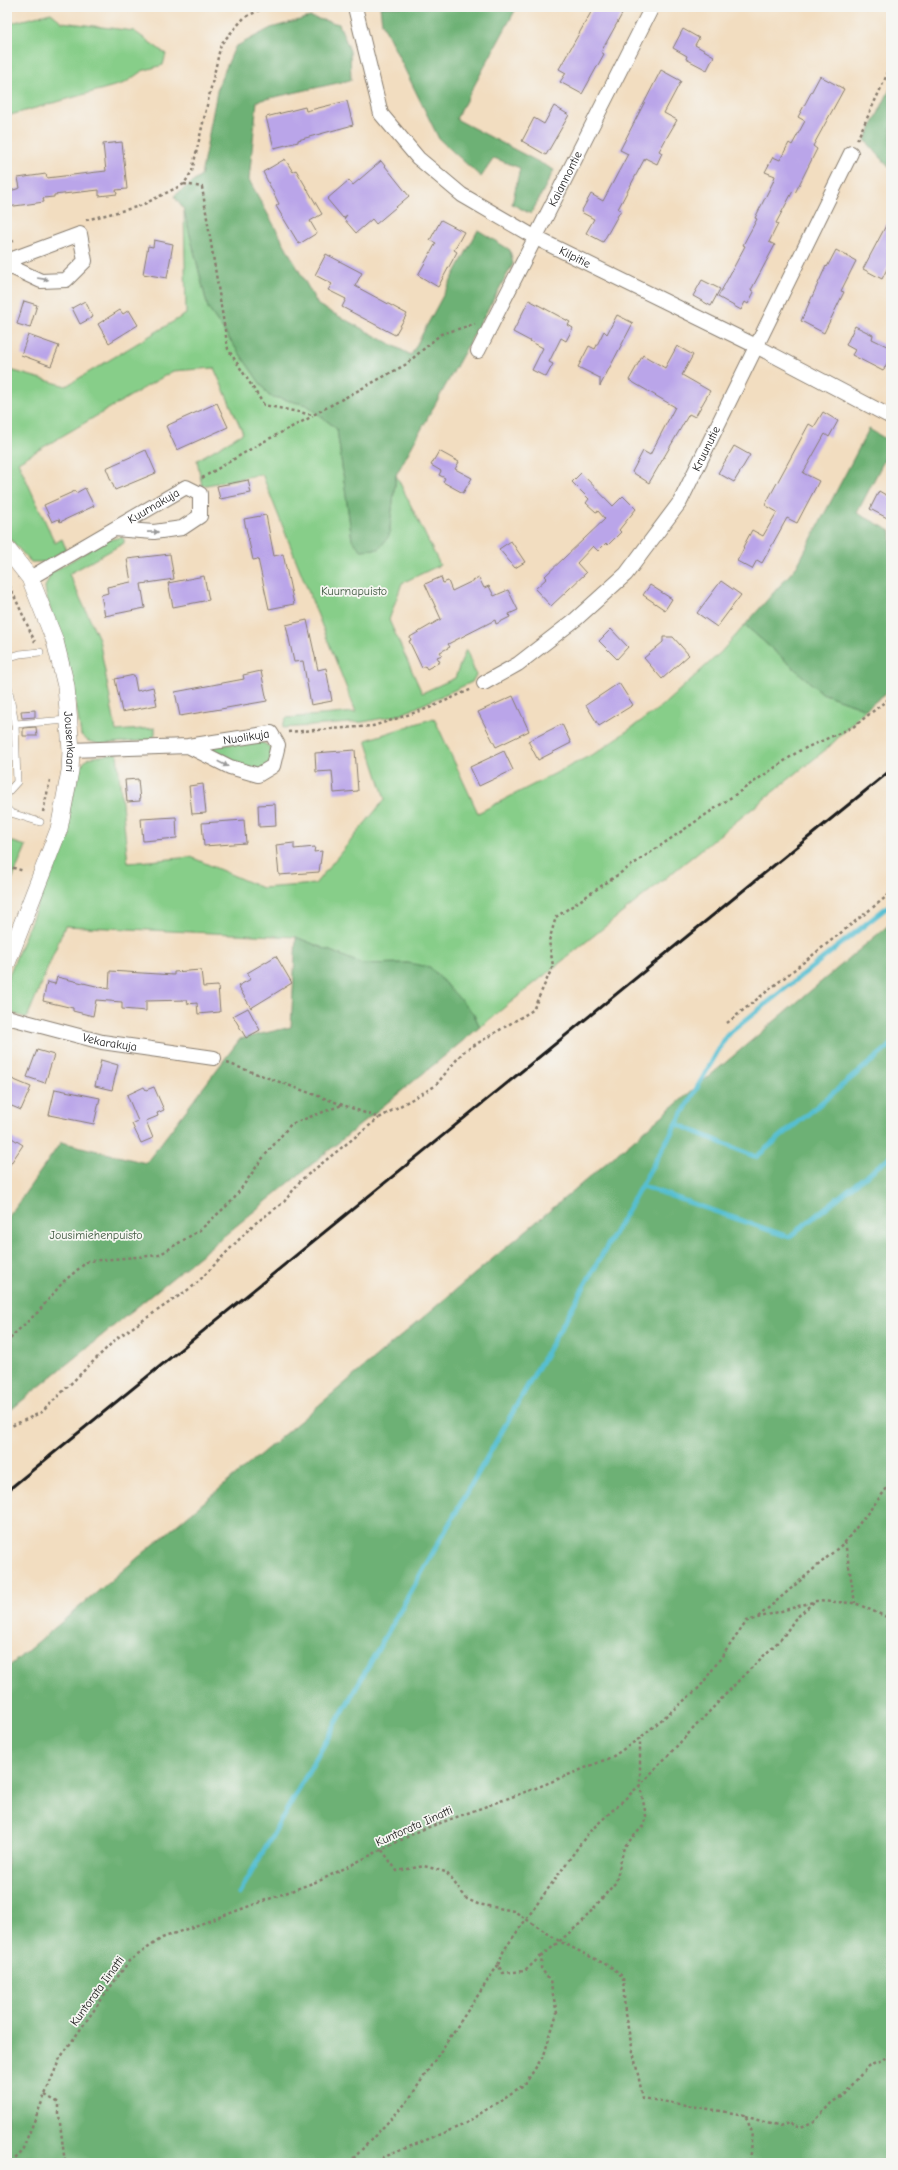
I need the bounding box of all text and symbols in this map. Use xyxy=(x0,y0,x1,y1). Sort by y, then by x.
street label: Kaiannontie xyxy=(545,149,585,209)
street label: Kilpitie xyxy=(557,243,593,271)
one-way arrow xyxy=(37,276,49,282)
street label: Kruunutie xyxy=(689,424,723,474)
street label: Kuurnakuja xyxy=(125,485,182,527)
one-way arrow xyxy=(147,528,159,535)
park label: Kuurnapuisto xyxy=(321,584,387,598)
street label: Jousenkaari xyxy=(61,711,78,773)
street label: Nuolikuja xyxy=(222,726,270,747)
one-way arrow xyxy=(217,760,228,767)
street label: Vekarakuja xyxy=(81,1030,138,1054)
park label: Jousimiehenpuisto xyxy=(49,1228,143,1242)
street label: Kuntorata Iinatti xyxy=(373,1803,455,1849)
street label: Kuntorata Iinatti xyxy=(67,1953,127,2029)

